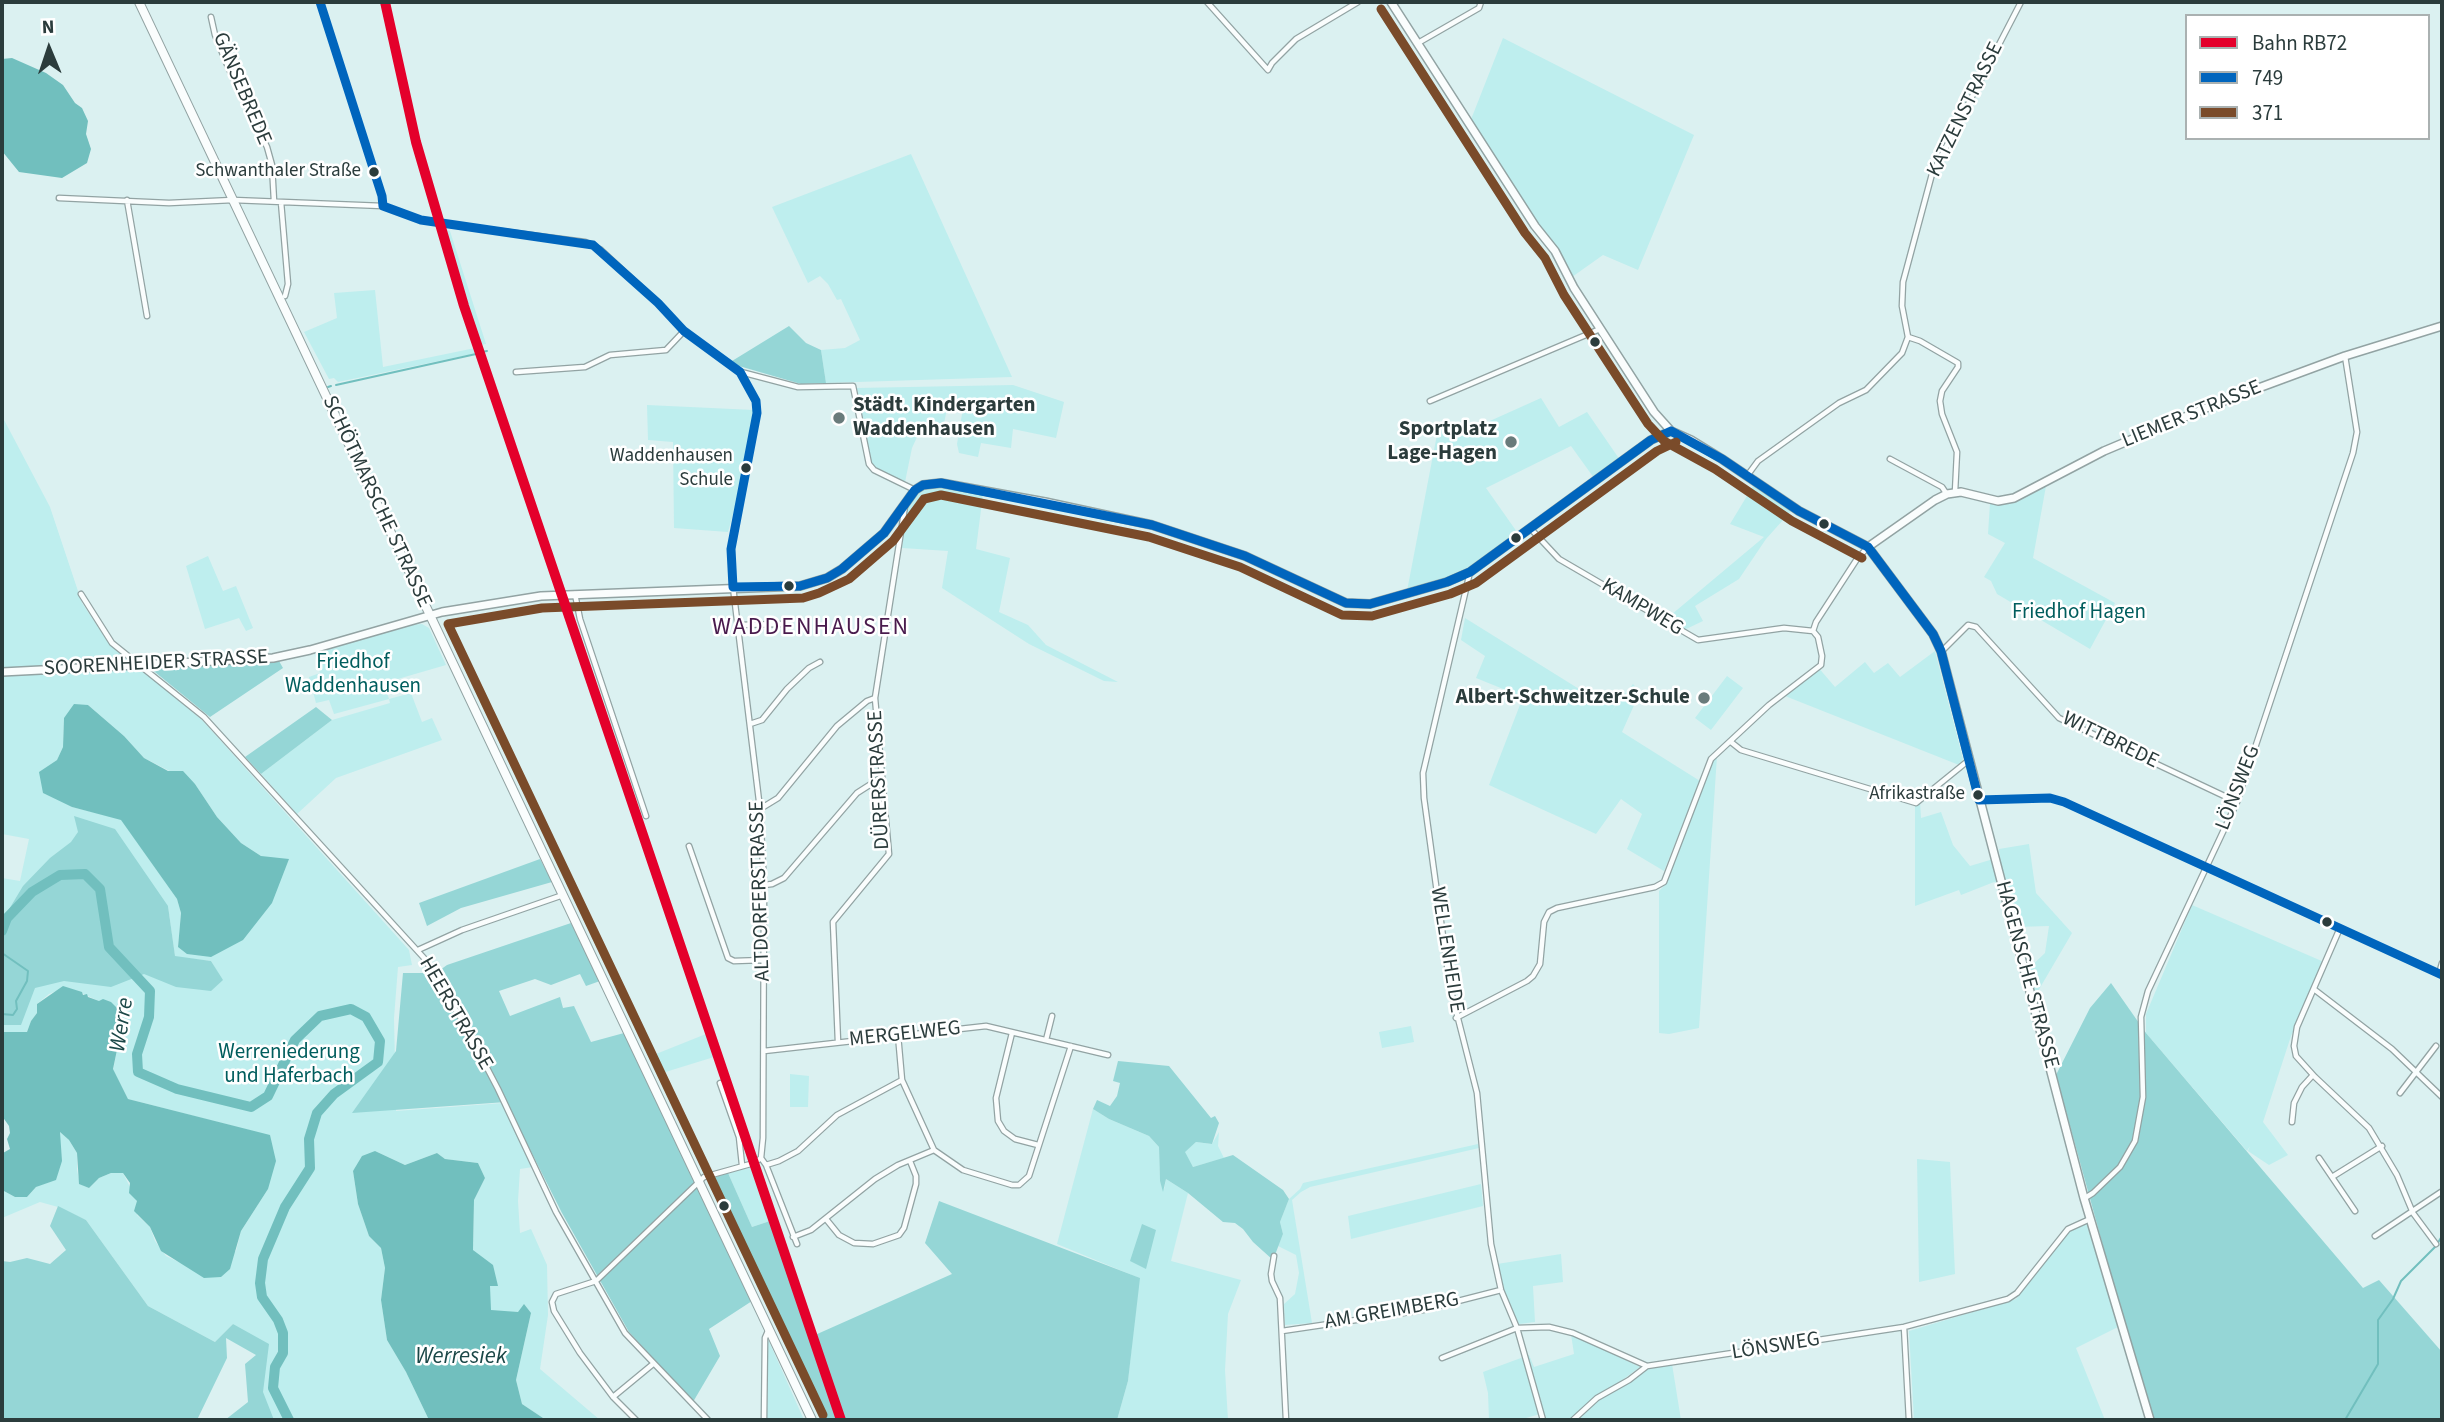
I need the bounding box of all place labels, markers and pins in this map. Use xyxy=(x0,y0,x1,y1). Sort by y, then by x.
place label: Schwanthaler Straße xyxy=(195,161,361,183)
marker: Schwanthaler Straße xyxy=(367,165,381,179)
unlabelled marker xyxy=(1588,335,1602,349)
place label: Städt. Kindergarten Waddenhausen xyxy=(853,393,1036,443)
marker: Städt. Kindergarten Waddenhausen xyxy=(831,410,847,426)
place label: Sportplatz Lage-Hagen xyxy=(1387,417,1497,467)
marker: Sportplatz Lage-Hagen xyxy=(1503,434,1519,450)
place label: Waddenhausen Schule xyxy=(610,446,733,490)
marker: Waddenhausen Schule xyxy=(739,461,753,475)
unlabelled marker xyxy=(1817,517,1831,531)
unlabelled marker xyxy=(1509,531,1523,545)
unlabelled marker xyxy=(782,579,796,593)
place label: Albert-Schweitzer-Schule xyxy=(1456,685,1690,711)
marker: Albert-Schweitzer-Schule xyxy=(1696,690,1712,706)
place label: Afrikastraße xyxy=(1869,784,1965,806)
marker: Afrikastraße xyxy=(1971,788,1985,802)
unlabelled marker xyxy=(2320,915,2334,929)
unlabelled marker xyxy=(717,1199,731,1213)

